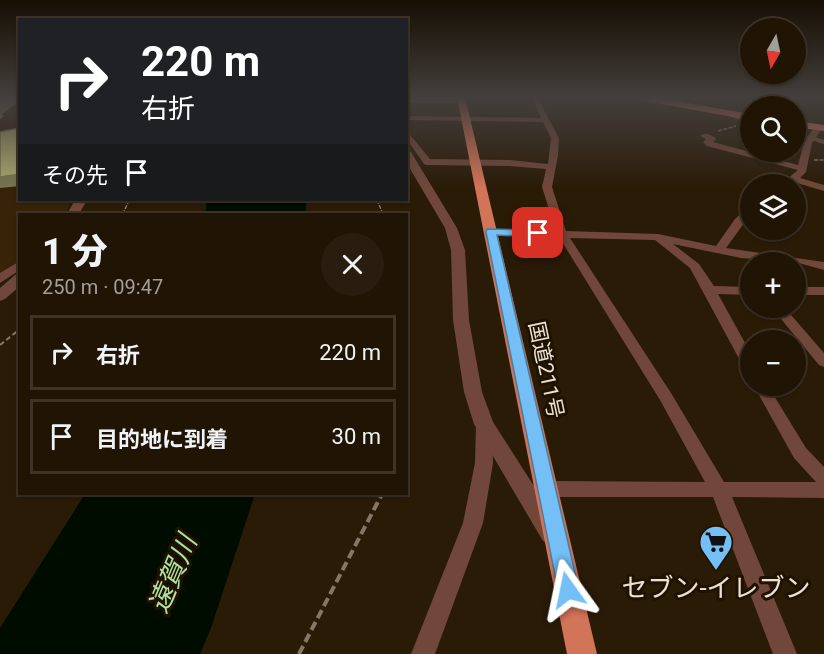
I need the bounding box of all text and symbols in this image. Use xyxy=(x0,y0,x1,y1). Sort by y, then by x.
north arrow xyxy=(740,18,806,84)
map controls xyxy=(740,18,806,396)
text: 220 m xyxy=(141,37,260,86)
icon: right xyxy=(42,42,120,120)
text: 右折 xyxy=(141,93,195,125)
button: search xyxy=(740,96,806,162)
icon: arrive xyxy=(120,156,153,189)
text: その先 xyxy=(42,163,108,188)
button: layers xyxy=(740,174,806,240)
pin xyxy=(512,207,563,258)
icon: arrive xyxy=(521,216,554,249)
text: 1 分 xyxy=(42,231,108,273)
button: close xyxy=(321,233,384,296)
button: + xyxy=(740,252,806,318)
text: 250 m · 09:47 xyxy=(42,275,163,299)
street label: 国道211号 xyxy=(524,319,568,421)
button: − xyxy=(740,330,806,396)
icon: right xyxy=(45,336,78,369)
text: 220 m xyxy=(319,340,381,365)
text: 右折 xyxy=(96,343,140,368)
icon: arrive xyxy=(45,420,78,453)
text: 30 m xyxy=(332,424,381,449)
text: 目的地に到着 xyxy=(96,427,228,452)
supermarket icon: セブン-イレブン xyxy=(698,524,734,571)
water label: 遠賀川 xyxy=(142,528,205,618)
position arrow xyxy=(536,558,600,622)
place label: セブン-イレブン xyxy=(621,573,811,603)

